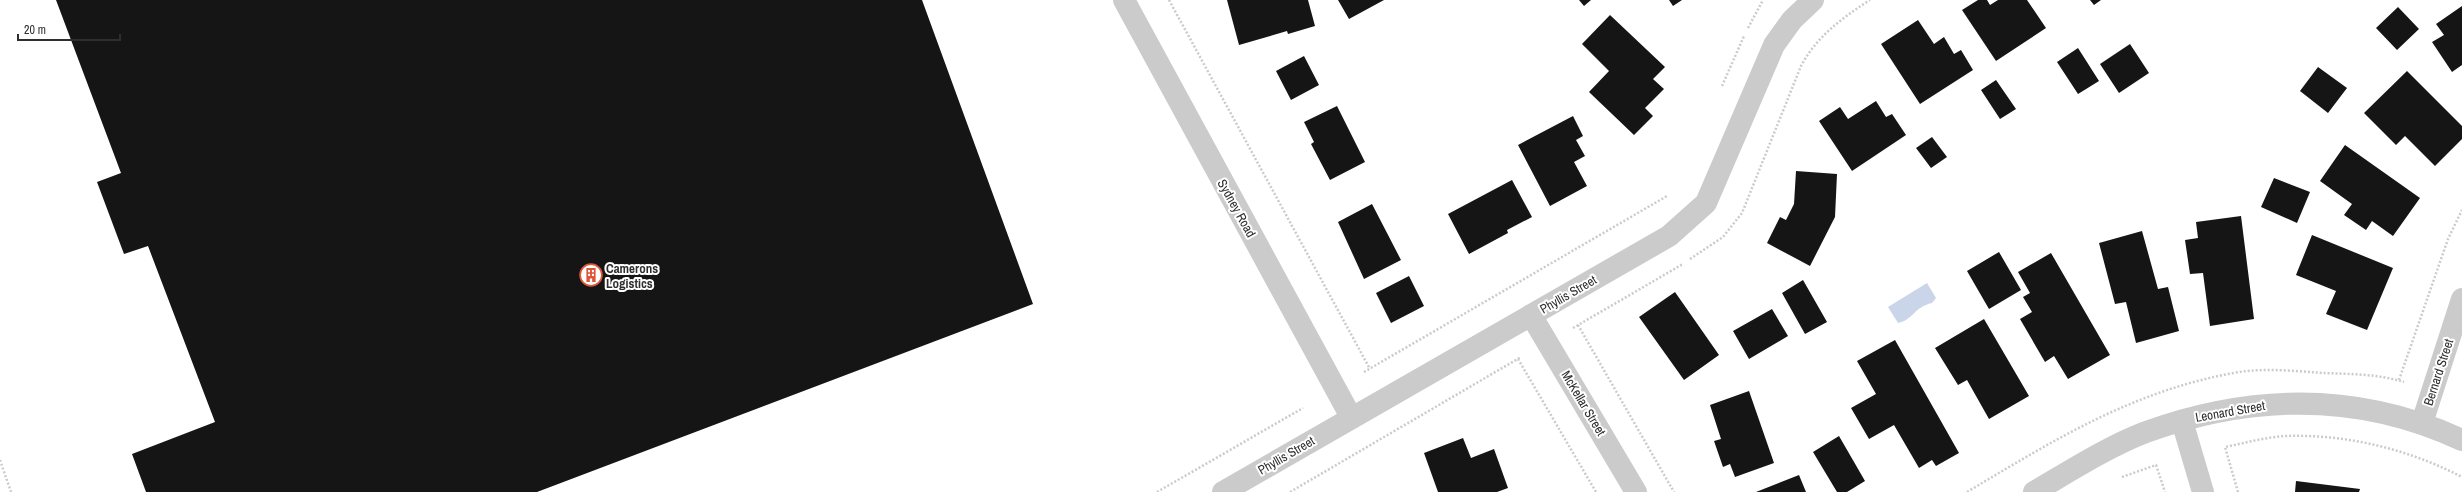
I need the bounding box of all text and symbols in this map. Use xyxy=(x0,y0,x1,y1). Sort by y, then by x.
scale bar xyxy=(18,16,120,42)
text: 20 m xyxy=(24,22,46,38)
street label: Sydney Road xyxy=(1214,176,1260,240)
place label: Camerons Logistics xyxy=(606,260,658,292)
building icon: Camerons Logistics xyxy=(578,262,604,288)
street label: Phyllis Street xyxy=(1537,271,1600,317)
street label: Bernard Street xyxy=(2420,337,2457,408)
street label: McKellar Street xyxy=(1558,368,1610,439)
street label: Leonard Street xyxy=(2194,397,2266,426)
street label: Phyllis Street xyxy=(1255,432,1318,478)

